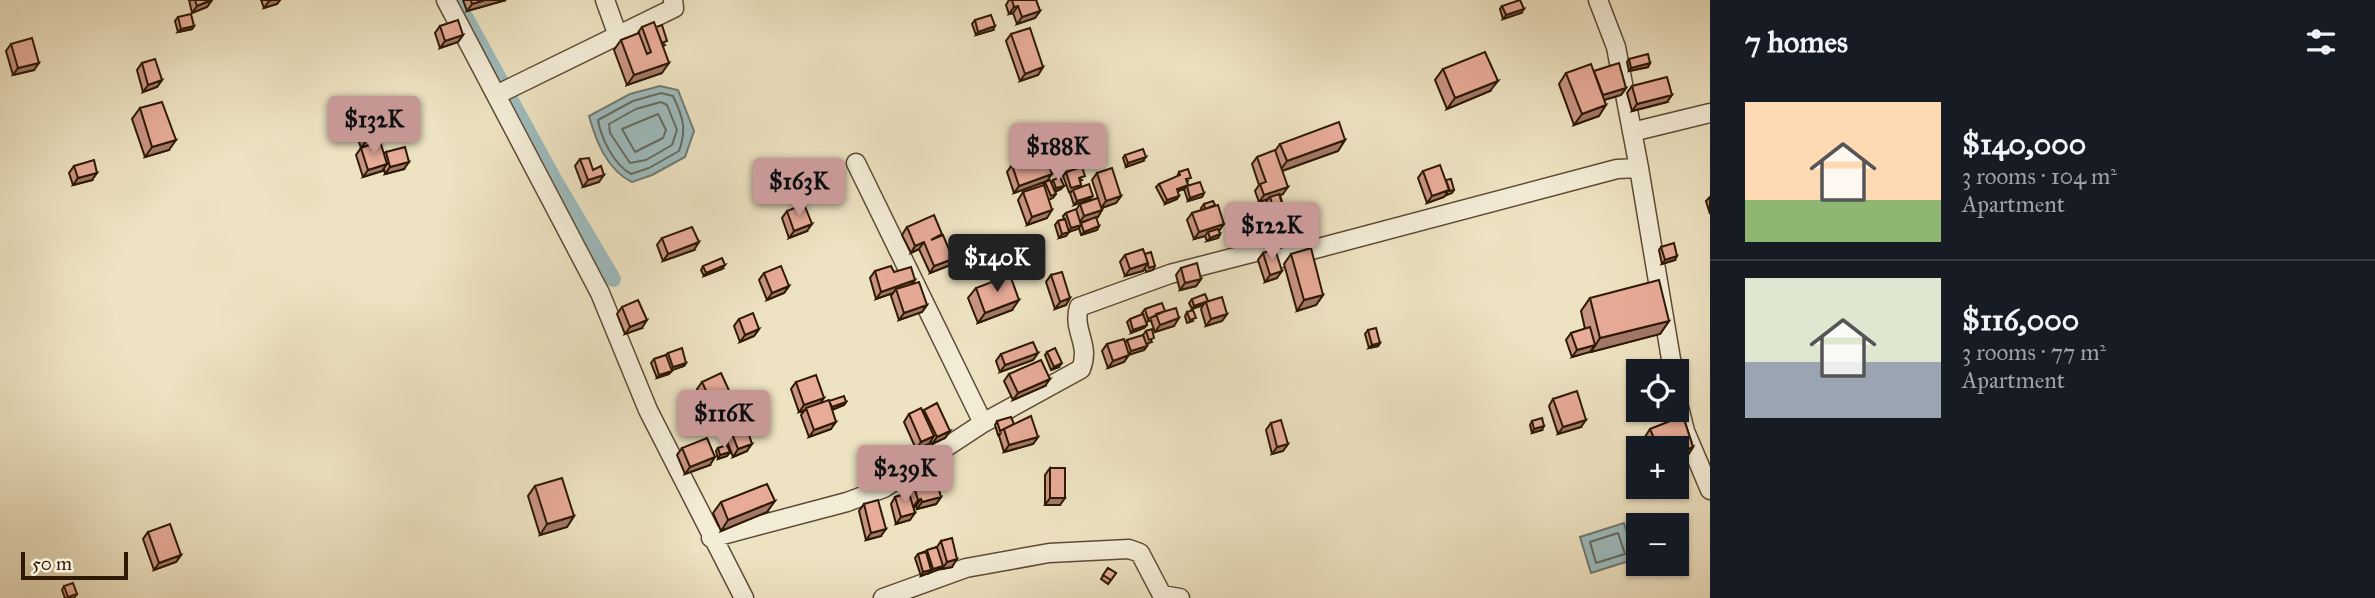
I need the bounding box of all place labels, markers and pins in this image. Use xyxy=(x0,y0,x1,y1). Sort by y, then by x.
pin: $132K xyxy=(325,96,423,156)
pin: $188K xyxy=(1009,124,1107,183)
pin: $163K xyxy=(750,158,848,218)
pin: $122K xyxy=(1223,202,1321,262)
pin: $140K xyxy=(948,234,1046,294)
pin: $116K xyxy=(675,391,773,450)
pin: $239K xyxy=(856,446,954,505)

